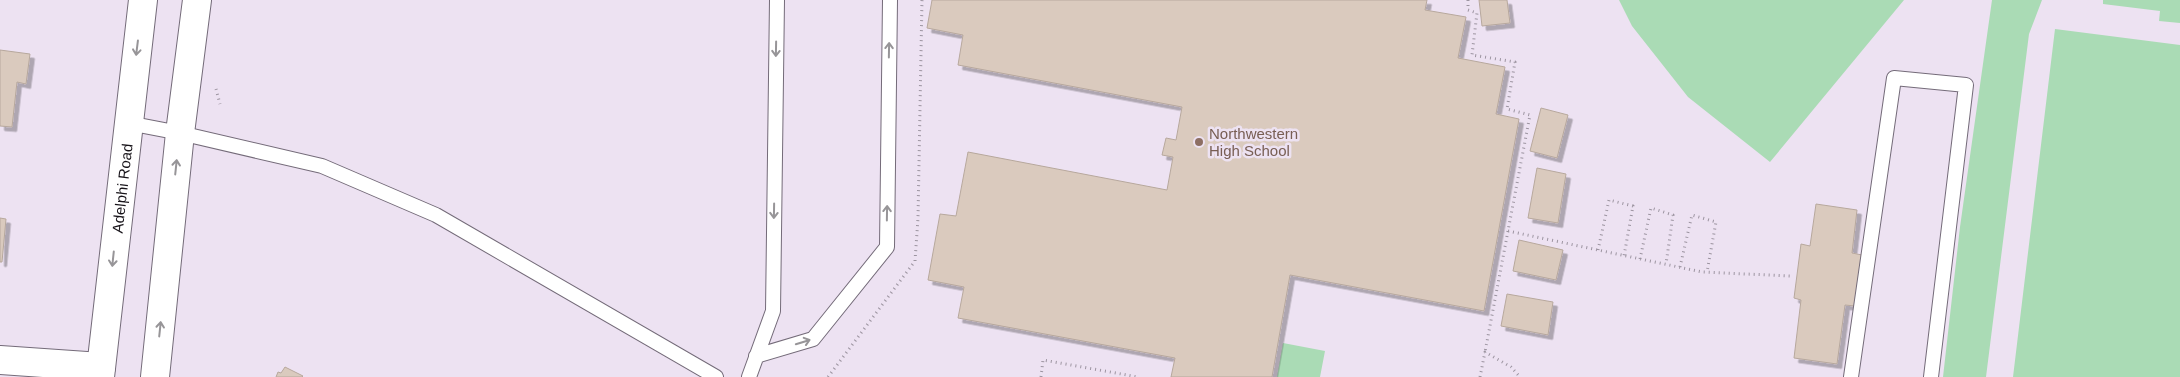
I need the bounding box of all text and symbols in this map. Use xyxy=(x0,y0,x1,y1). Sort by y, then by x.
one-way arrow xyxy=(132,40,142,56)
one-way arrow xyxy=(772,40,781,56)
one-way arrow xyxy=(885,42,894,58)
place label: Northwestern High School xyxy=(1209,125,1298,159)
marker: Northwestern High School xyxy=(1193,136,1205,148)
street label: Adelphi Road xyxy=(108,142,135,234)
one-way arrow xyxy=(172,159,181,175)
one-way arrow xyxy=(769,202,779,219)
one-way arrow xyxy=(882,205,892,221)
one-way arrow xyxy=(108,251,118,267)
one-way arrow xyxy=(155,321,165,337)
one-way arrow xyxy=(794,336,810,346)

